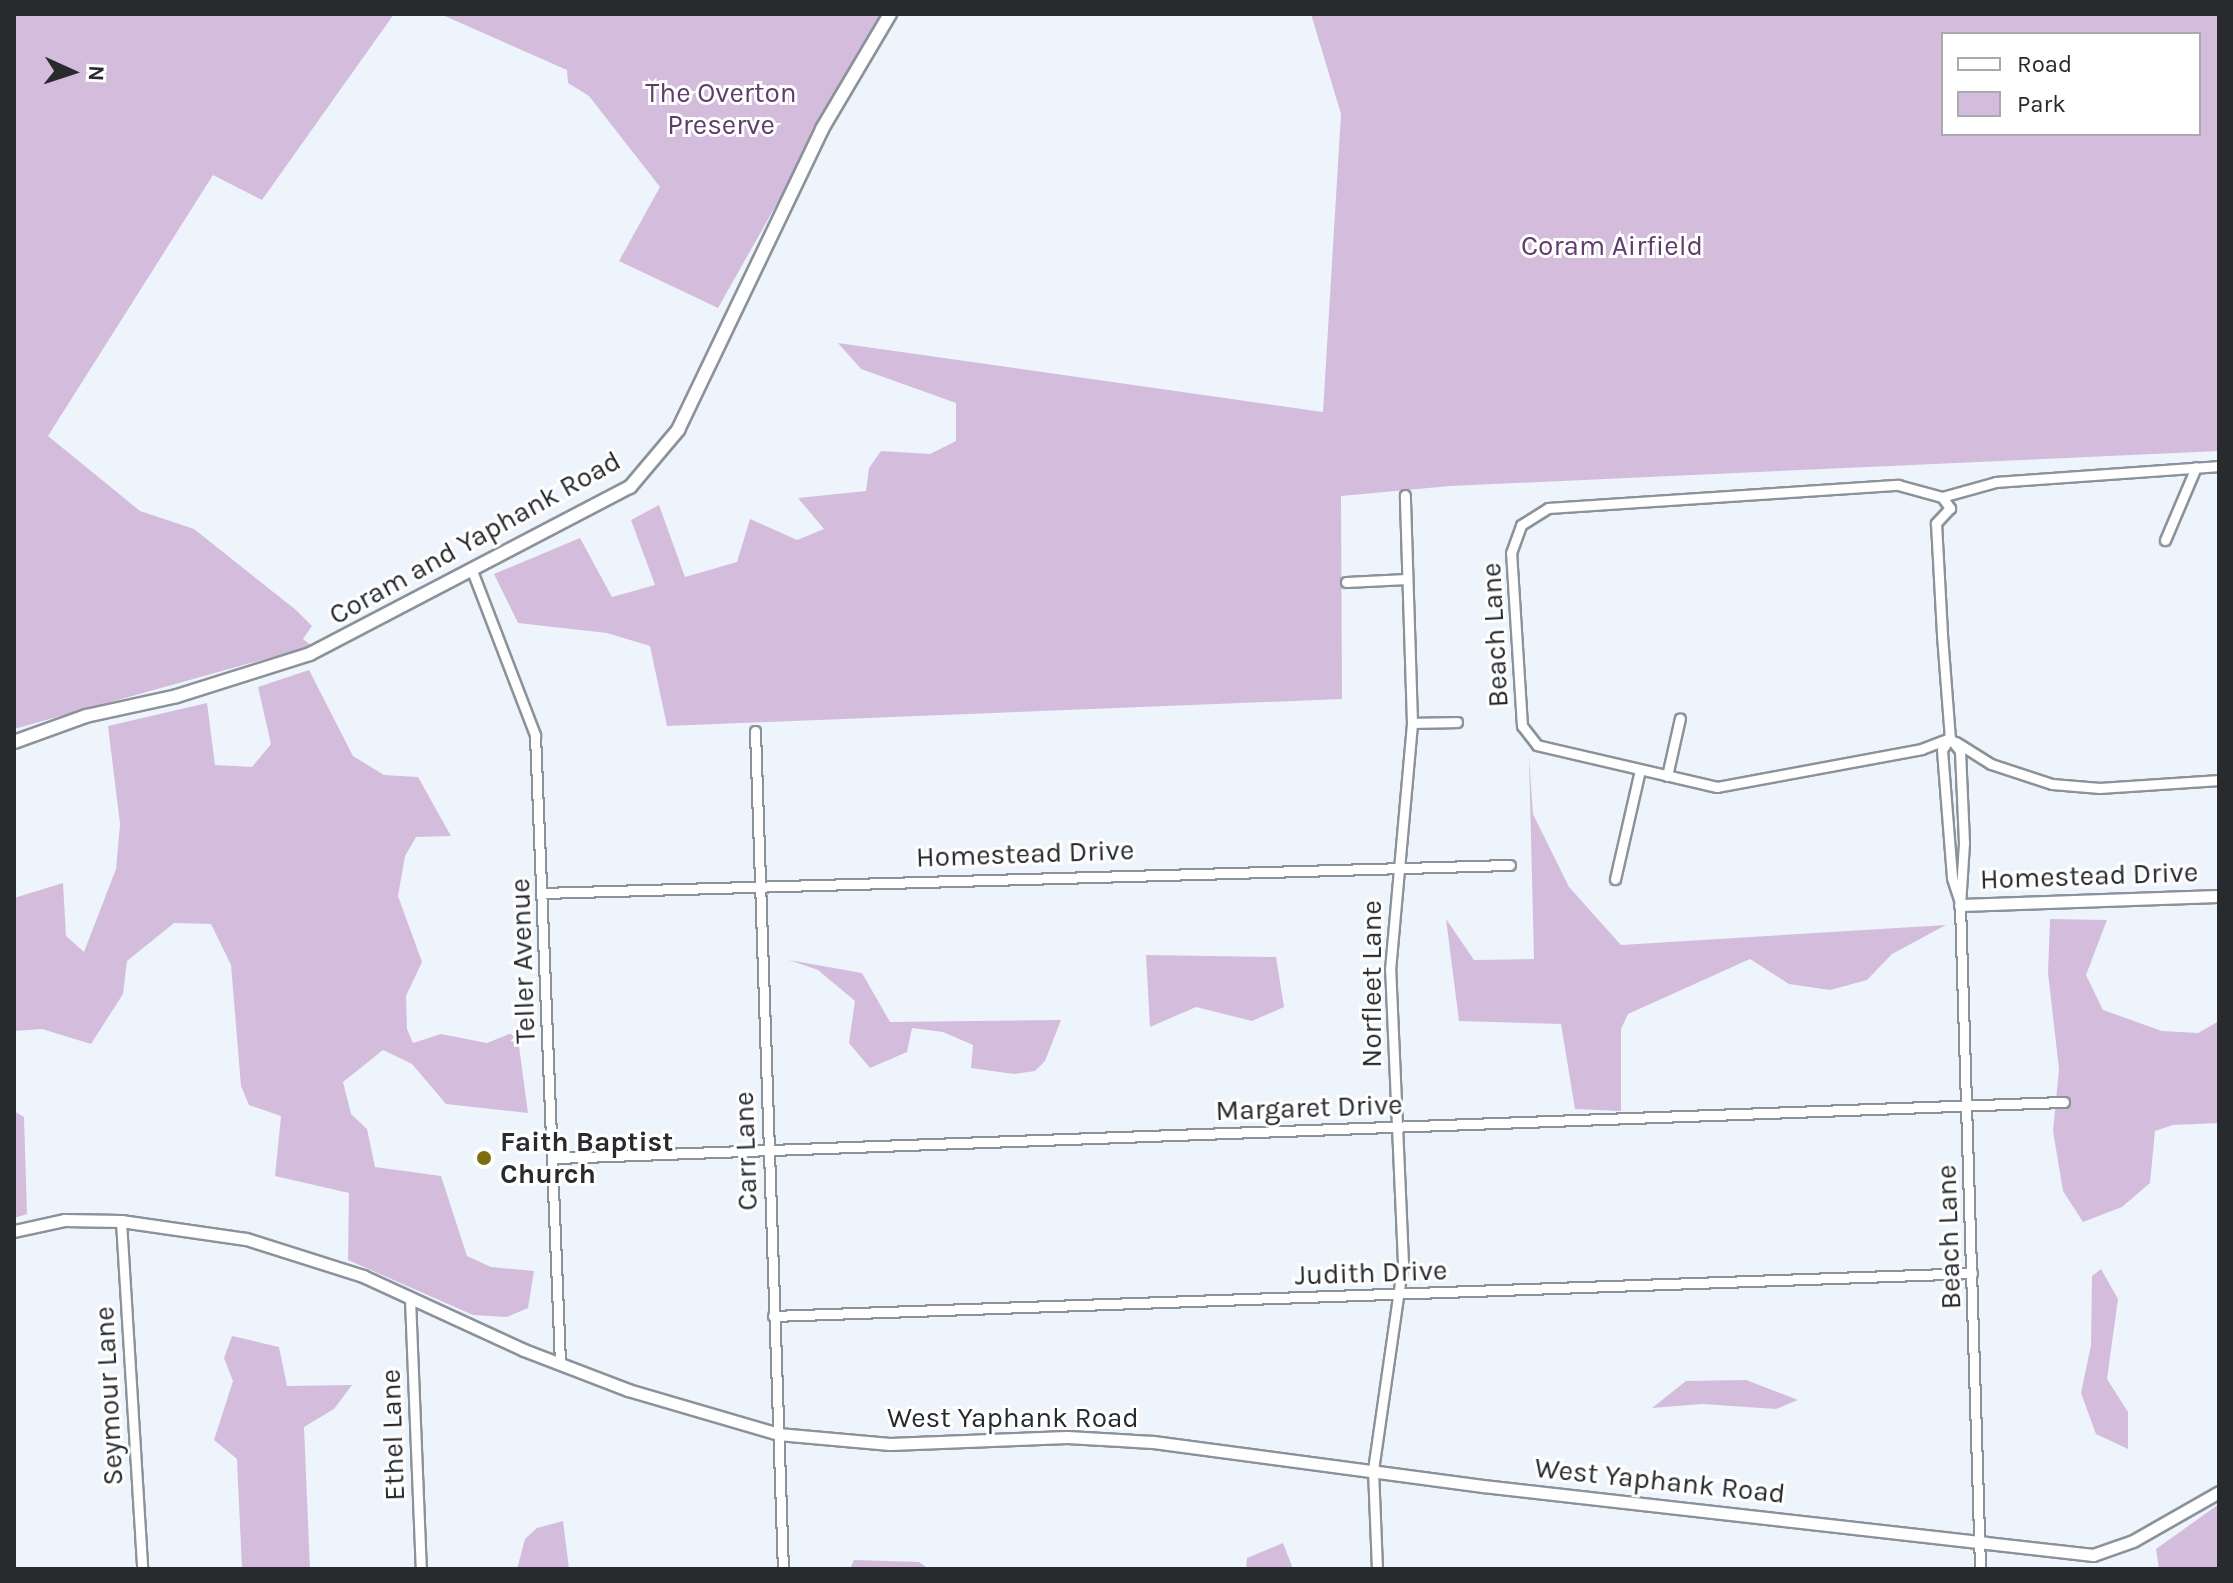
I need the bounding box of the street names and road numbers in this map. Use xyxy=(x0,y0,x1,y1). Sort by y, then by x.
street label: Coram and Yaphank Road xyxy=(323,444,627,632)
street label: Beach Lane xyxy=(1474,562,1516,708)
street label: Homestead Drive xyxy=(915,833,1135,875)
street label: Homestead Drive xyxy=(1979,855,2199,897)
street label: Teller Avenue xyxy=(503,878,543,1044)
street label: Norfleet Lane xyxy=(1355,900,1389,1068)
street label: Margaret Drive xyxy=(1215,1088,1403,1128)
street label: Carr Lane xyxy=(727,1091,765,1211)
street label: Beach Lane xyxy=(1930,1164,1968,1310)
street label: Judith Drive xyxy=(1294,1254,1448,1292)
street label: Seymour Lane xyxy=(88,1306,130,1486)
street label: Ethel Lane xyxy=(374,1369,412,1501)
street label: West Yaphank Road xyxy=(887,1401,1139,1435)
street label: West Yaphank Road xyxy=(1533,1451,1787,1511)

